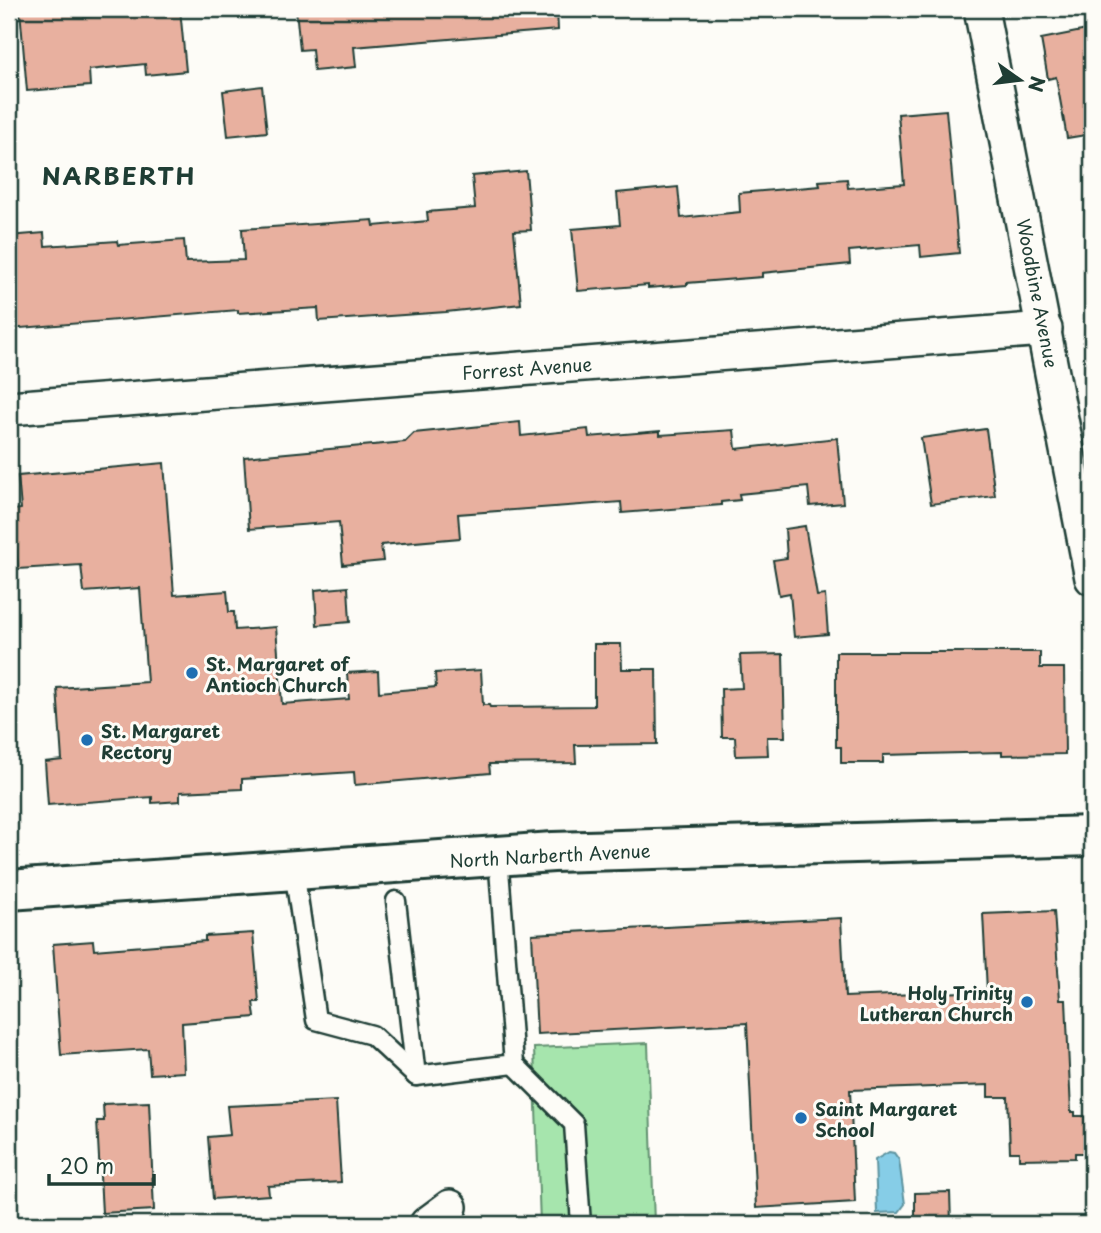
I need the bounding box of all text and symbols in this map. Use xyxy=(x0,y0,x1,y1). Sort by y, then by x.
north arrow xyxy=(986,46,1056,116)
text: N xyxy=(1022,74,1053,95)
district label: NARBERTH xyxy=(42,157,196,193)
street label: Woodbine Avenue xyxy=(1010,216,1066,370)
street label: Forrest Avenue xyxy=(461,350,593,386)
place label: St. Margaret of Antioch Church xyxy=(206,650,351,698)
marker: St. Margaret of Antioch Church xyxy=(184,665,200,681)
place label: St. Margaret Rectory xyxy=(101,717,221,765)
marker: St. Margaret Rectory xyxy=(79,732,95,748)
street label: North Narberth Avenue xyxy=(449,836,651,874)
place label: Holy Trinity Lutheran Church xyxy=(860,979,1013,1027)
marker: Holy Trinity Lutheran Church xyxy=(1019,994,1035,1010)
place label: Saint Margaret School xyxy=(815,1095,958,1143)
marker: Saint Margaret School xyxy=(793,1110,809,1126)
scale bar xyxy=(49,1142,154,1186)
text: 20 m xyxy=(60,1149,114,1181)

